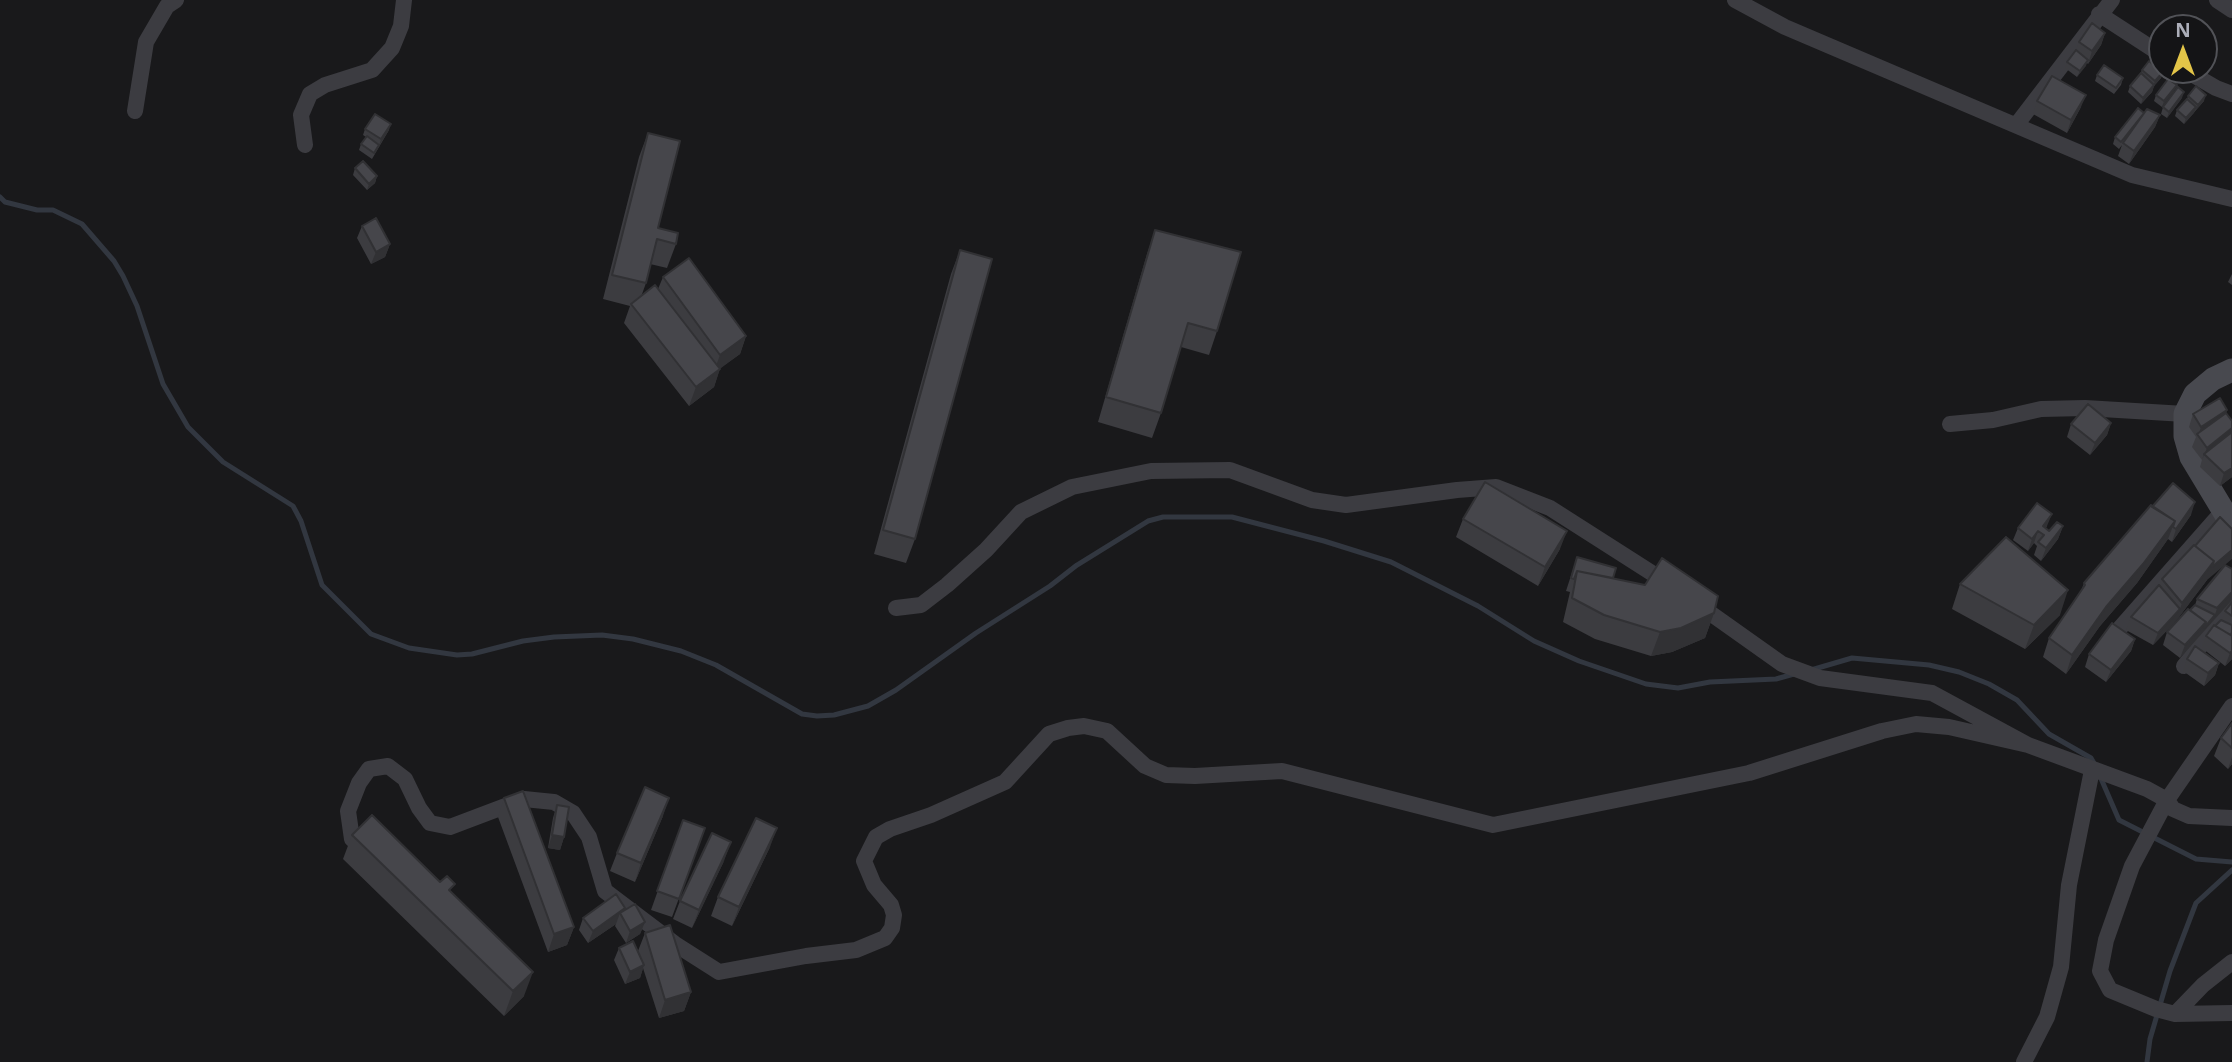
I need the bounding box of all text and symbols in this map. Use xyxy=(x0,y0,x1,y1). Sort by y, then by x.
north arrow xyxy=(2148,14,2218,84)
text: N xyxy=(2175,17,2191,43)

